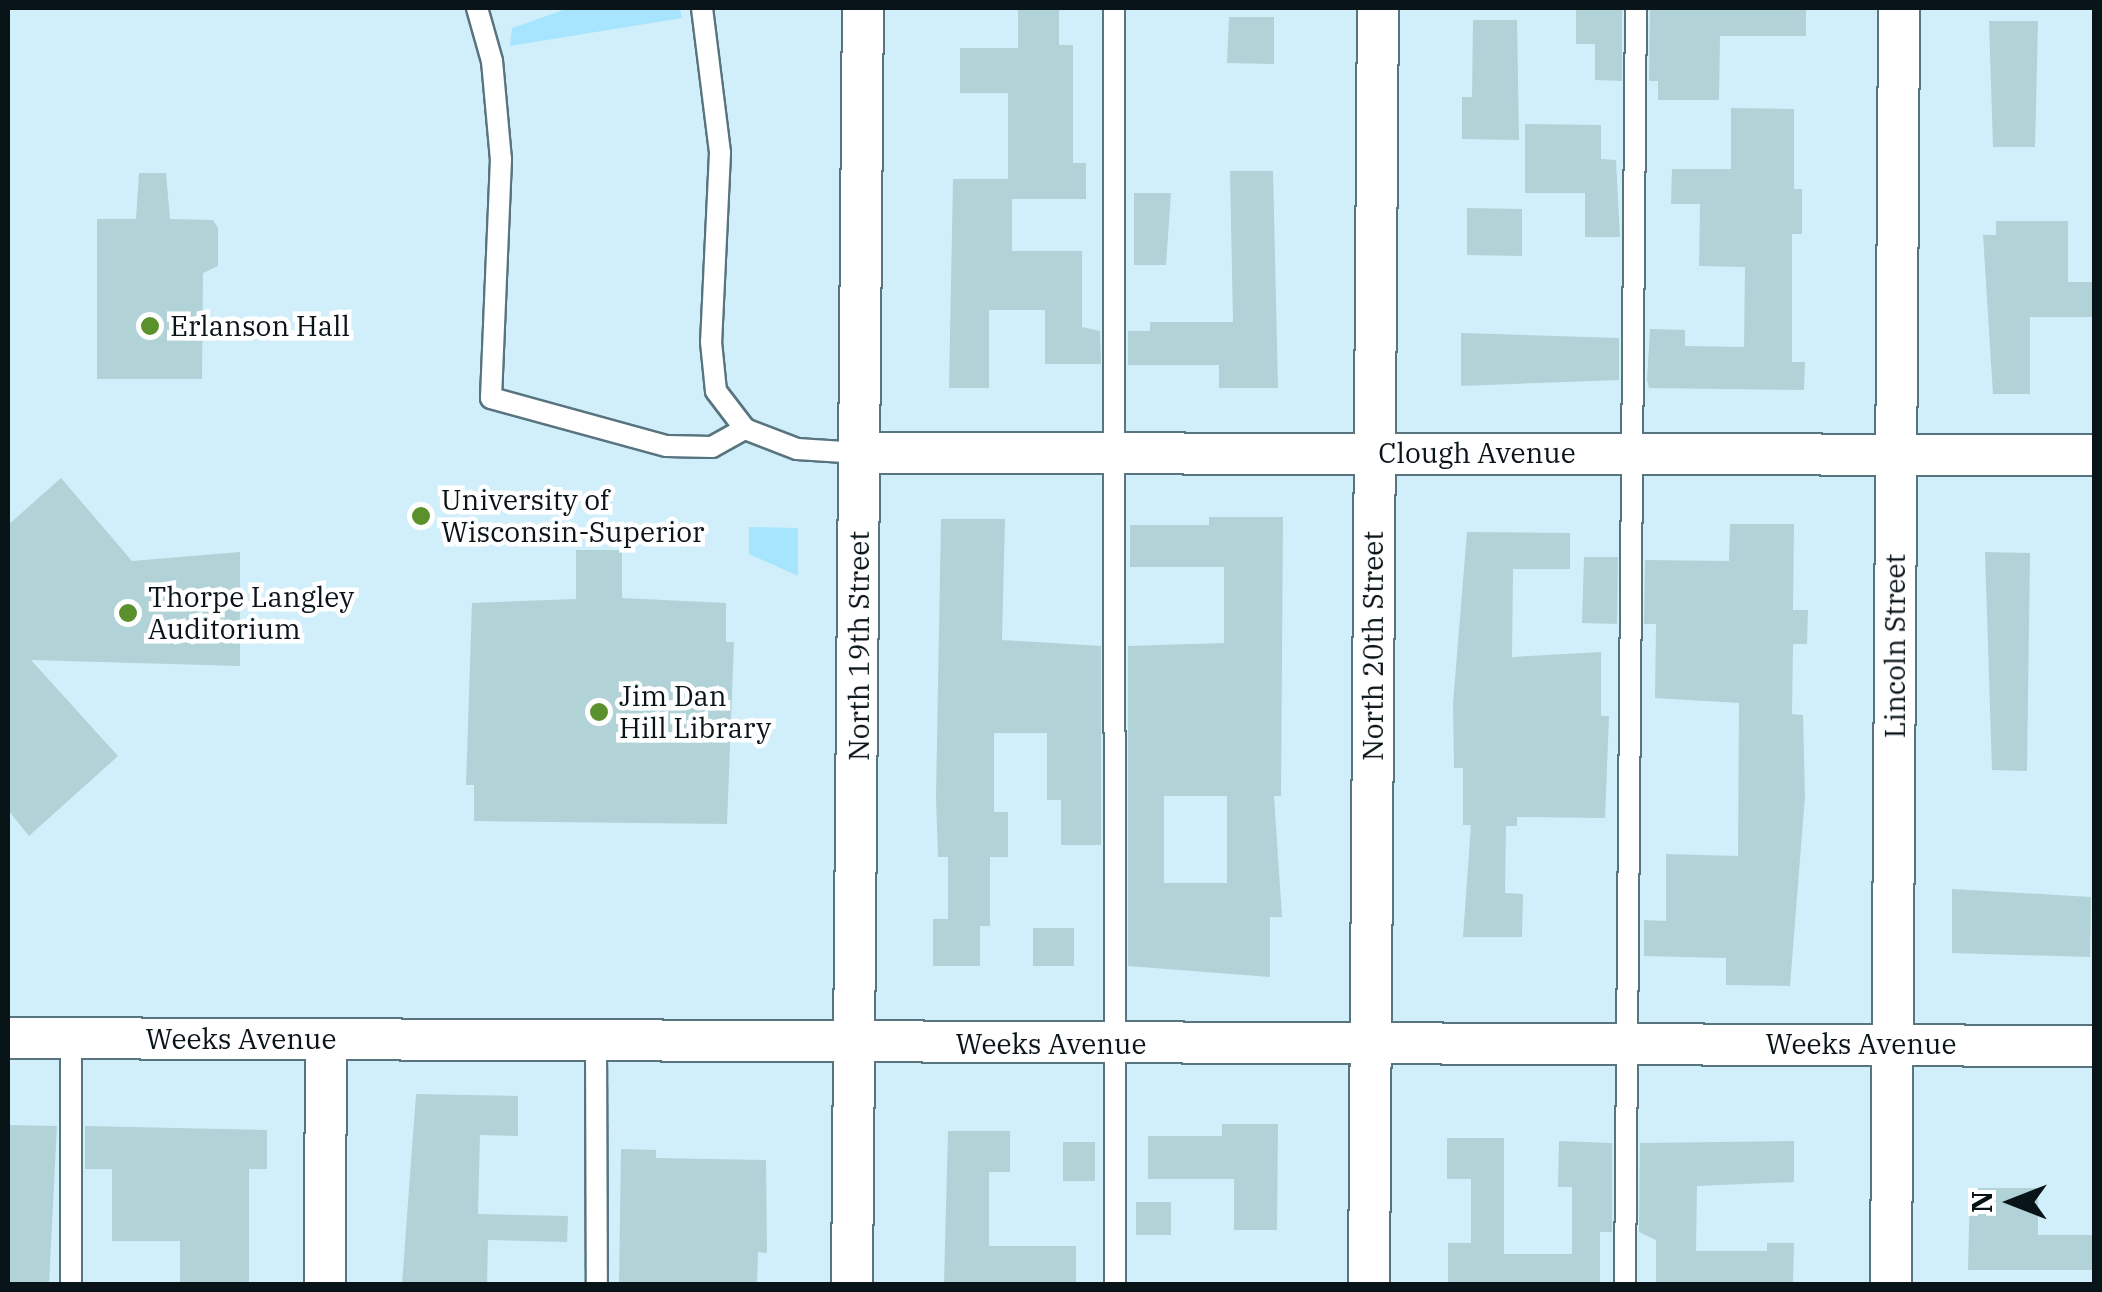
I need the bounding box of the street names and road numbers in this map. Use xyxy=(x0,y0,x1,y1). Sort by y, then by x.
street label: Clough Avenue xyxy=(1378,436,1576,470)
street label: North 19th Street xyxy=(842,531,876,761)
street label: North 20th Street xyxy=(1356,531,1390,761)
street label: Lincoln Street xyxy=(1878,554,1912,738)
street label: Weeks Avenue xyxy=(146,1022,336,1056)
street label: Weeks Avenue xyxy=(956,1027,1146,1061)
street label: Weeks Avenue xyxy=(1766,1027,1956,1061)

